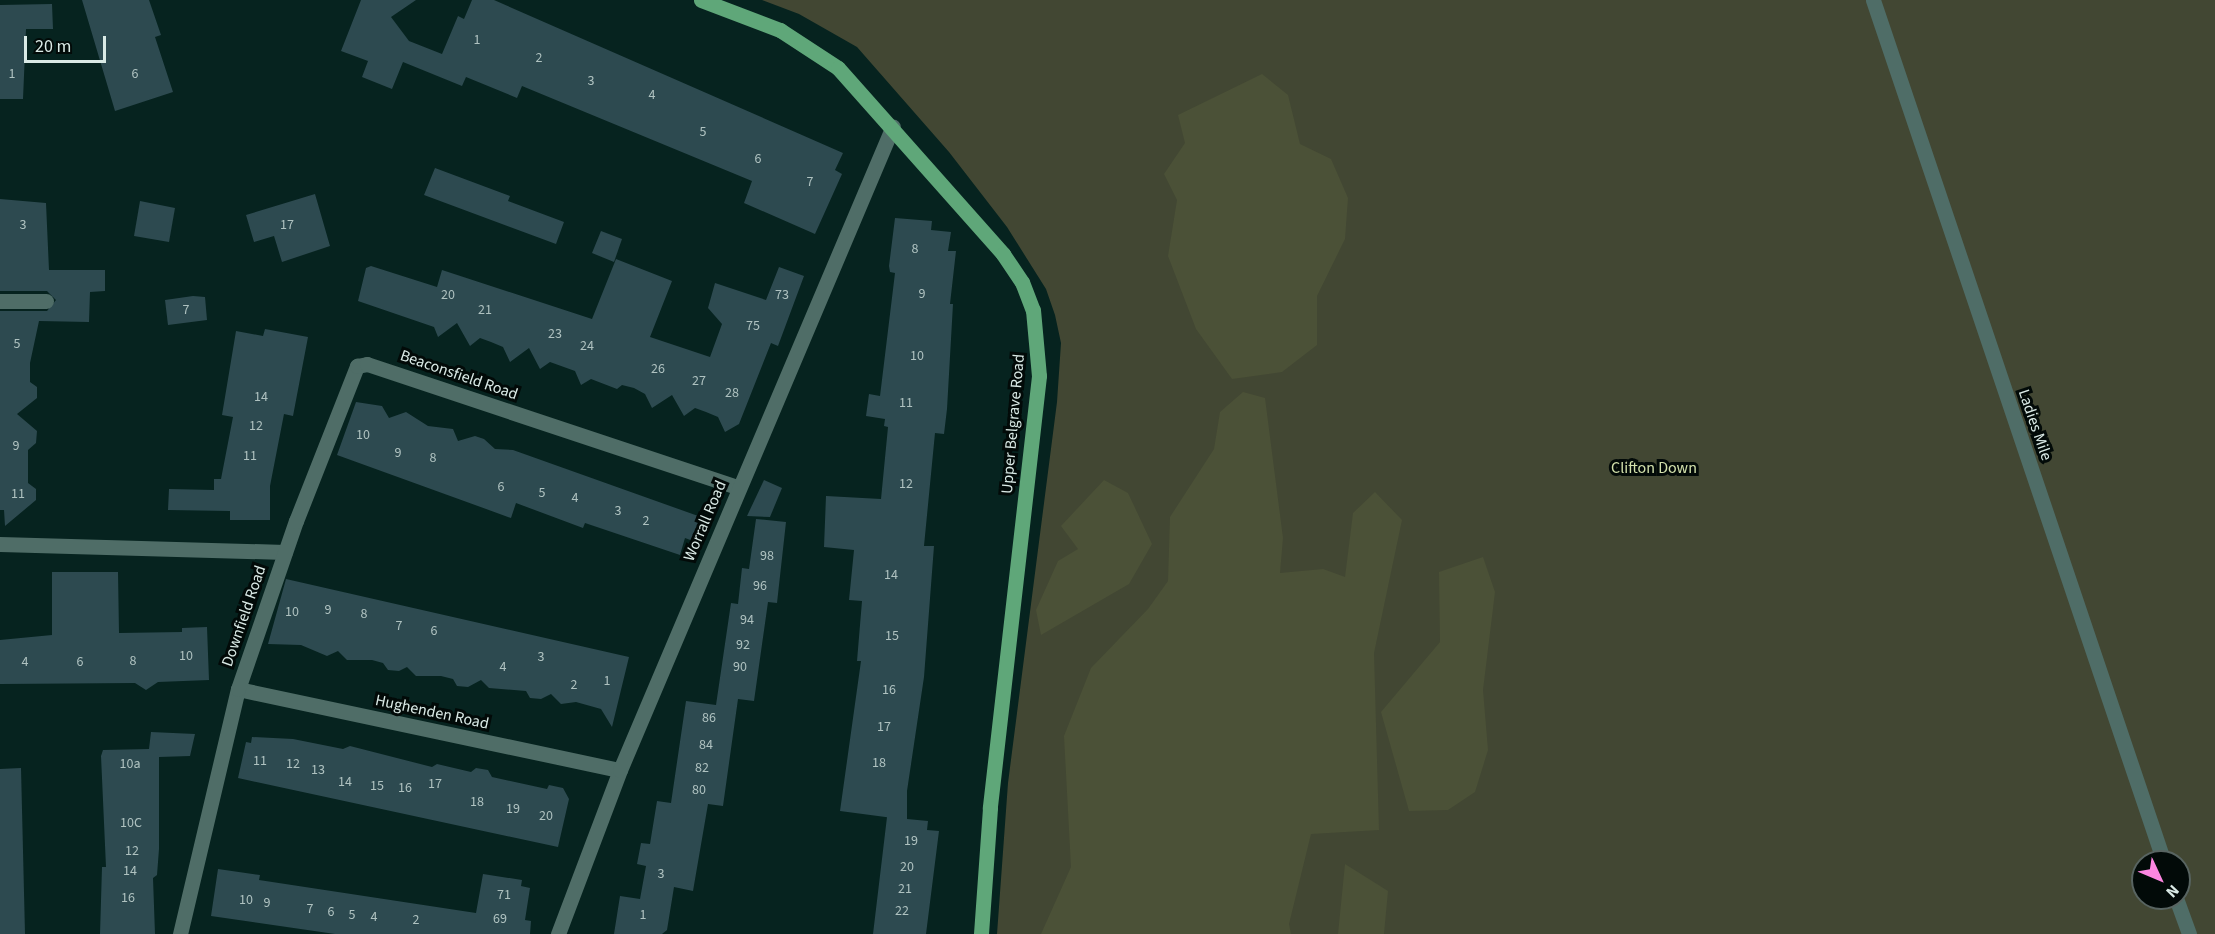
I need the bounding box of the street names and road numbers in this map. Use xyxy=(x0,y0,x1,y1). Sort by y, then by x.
street label: Beaconsfield Road xyxy=(398,346,520,404)
street label: Upper Belgrave Road xyxy=(997,353,1029,495)
street label: Ladies Mile xyxy=(2014,387,2056,463)
street label: Worrall Road xyxy=(679,478,731,564)
street label: Downfield Road xyxy=(218,563,270,669)
street label: Hughenden Road xyxy=(373,691,491,733)

